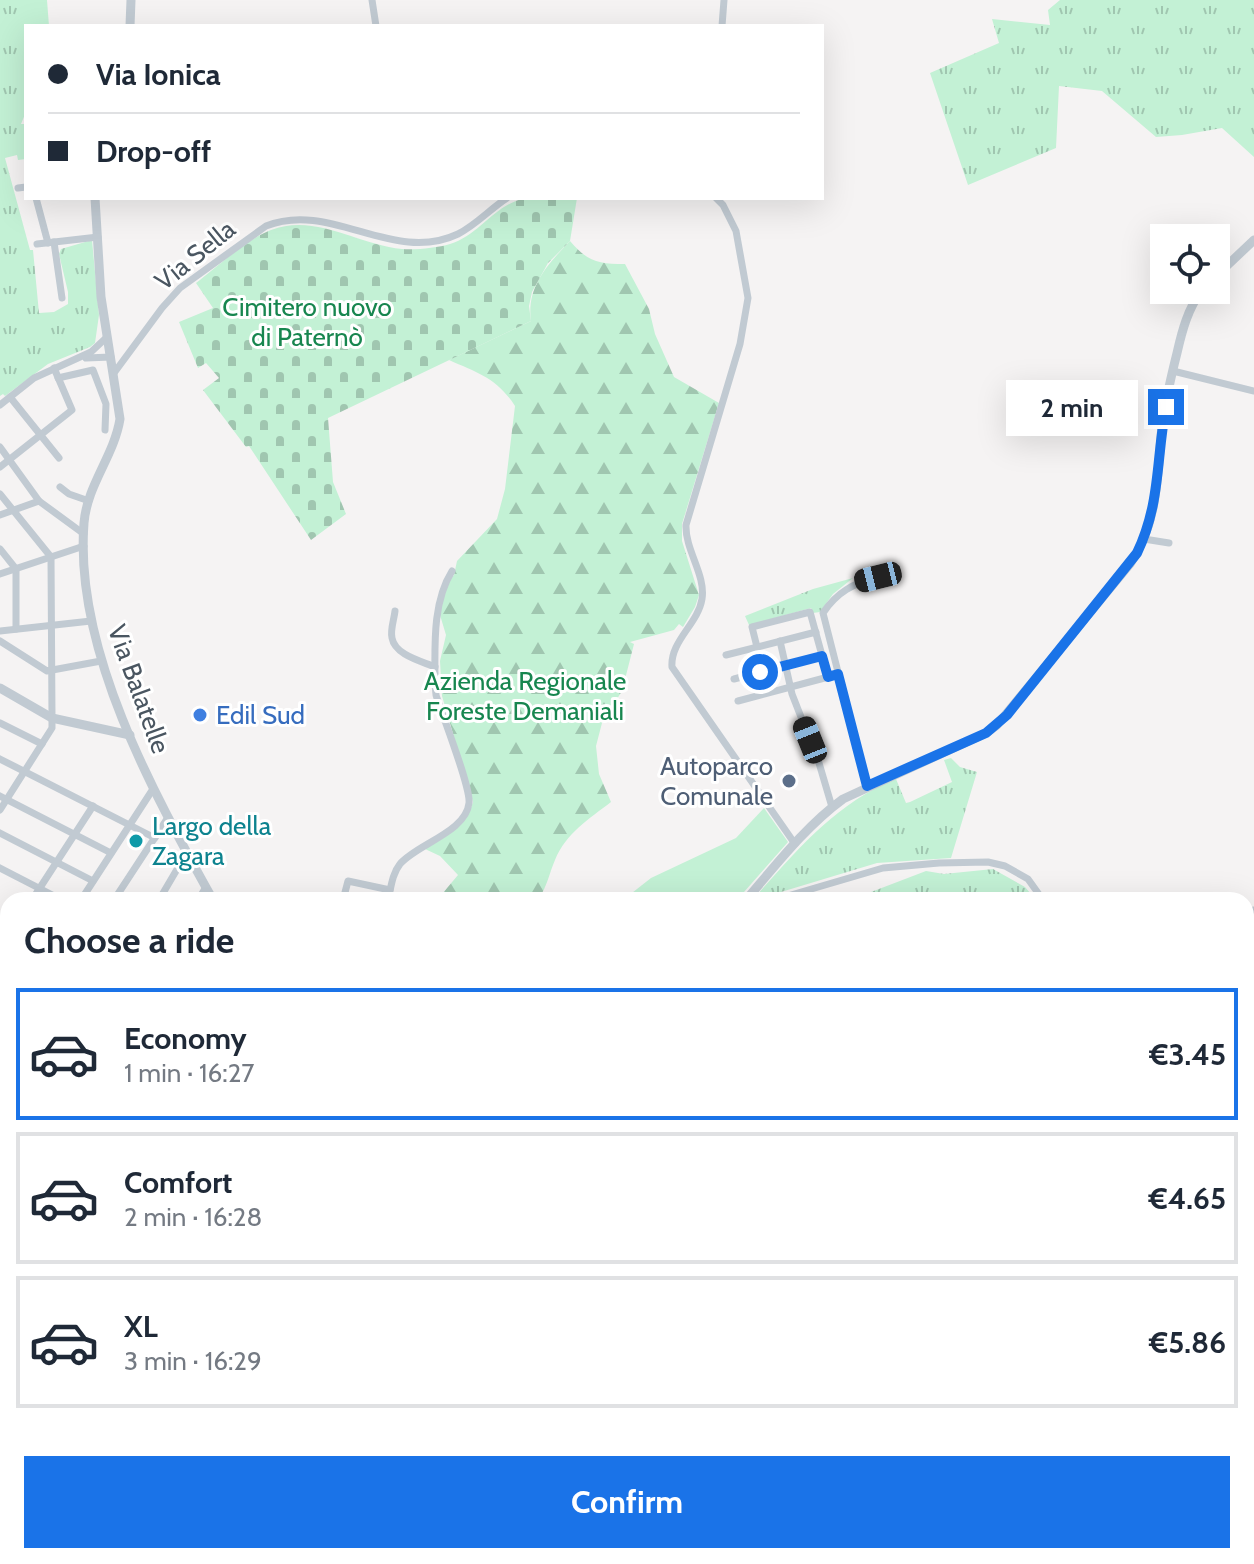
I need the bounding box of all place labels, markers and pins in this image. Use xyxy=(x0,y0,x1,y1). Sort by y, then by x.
place label: Edil Sud xyxy=(216,699,305,731)
marker: Edil Sud xyxy=(191,706,209,724)
place label: Autoparco Comunale xyxy=(660,750,773,812)
marker: Autoparco Comunale xyxy=(780,772,798,790)
place label: Largo della Zagara xyxy=(152,810,272,872)
marker: Largo della Zagara xyxy=(127,832,145,850)

